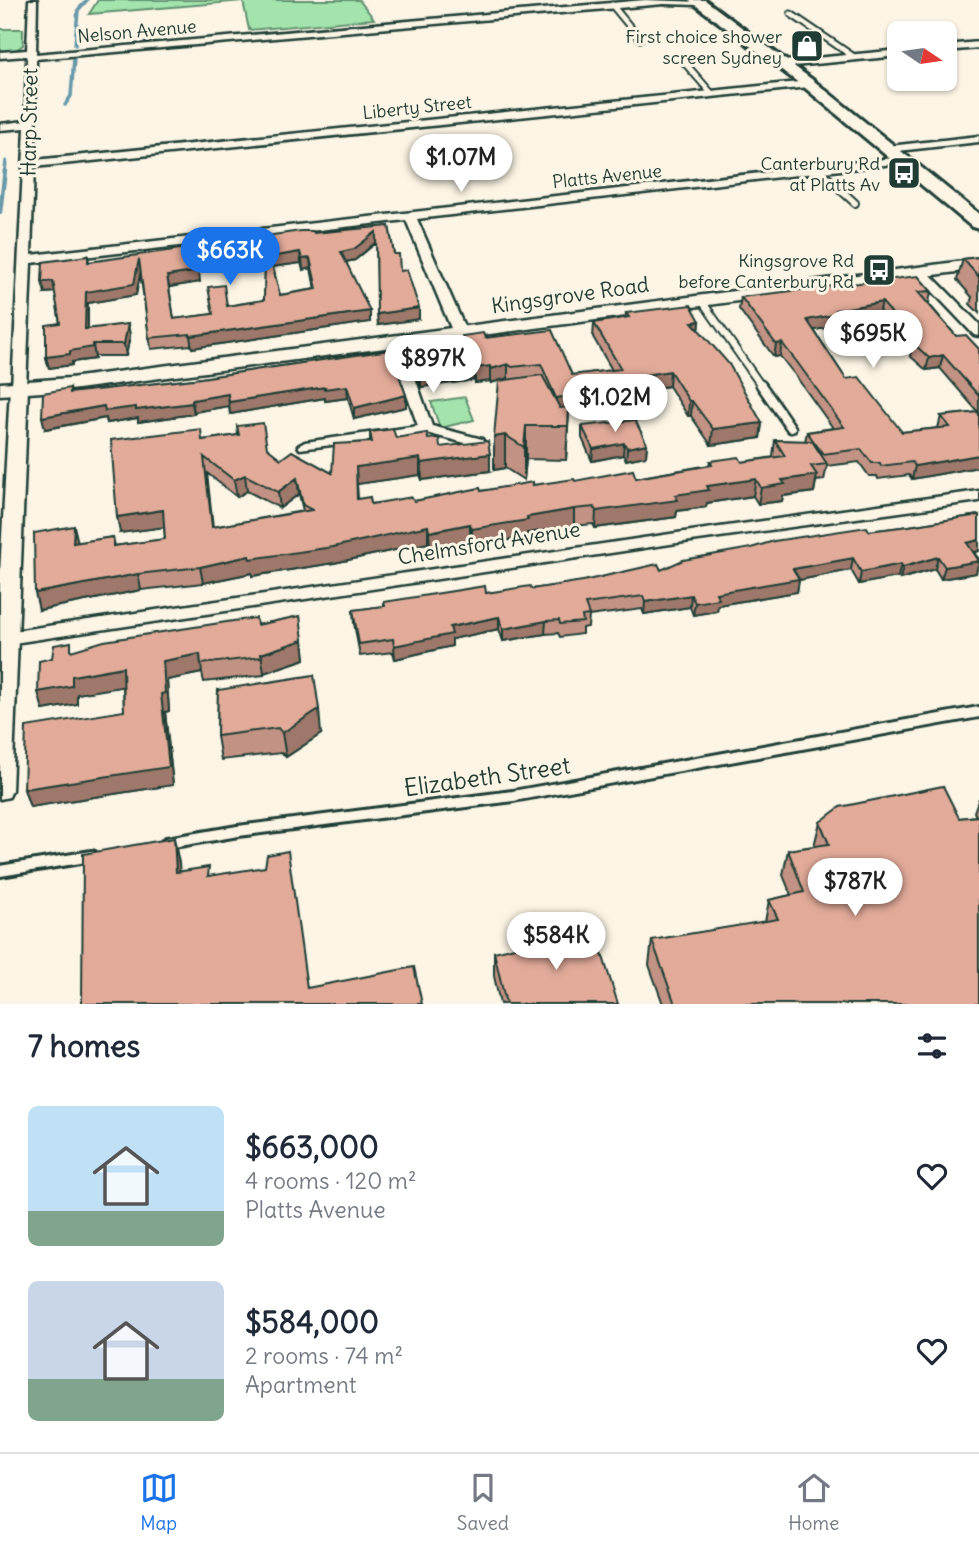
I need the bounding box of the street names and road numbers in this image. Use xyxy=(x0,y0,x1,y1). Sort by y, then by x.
street label: Nelson Avenue xyxy=(77,14,197,48)
street label: Harp Street xyxy=(15,67,43,177)
street label: Liberty Street xyxy=(361,90,473,124)
street label: Platts Avenue xyxy=(551,159,663,193)
street label: Kingsgrove Road xyxy=(490,271,650,319)
street label: Chelmsford Avenue xyxy=(396,515,582,571)
street label: Elizabeth Street xyxy=(402,749,572,803)

